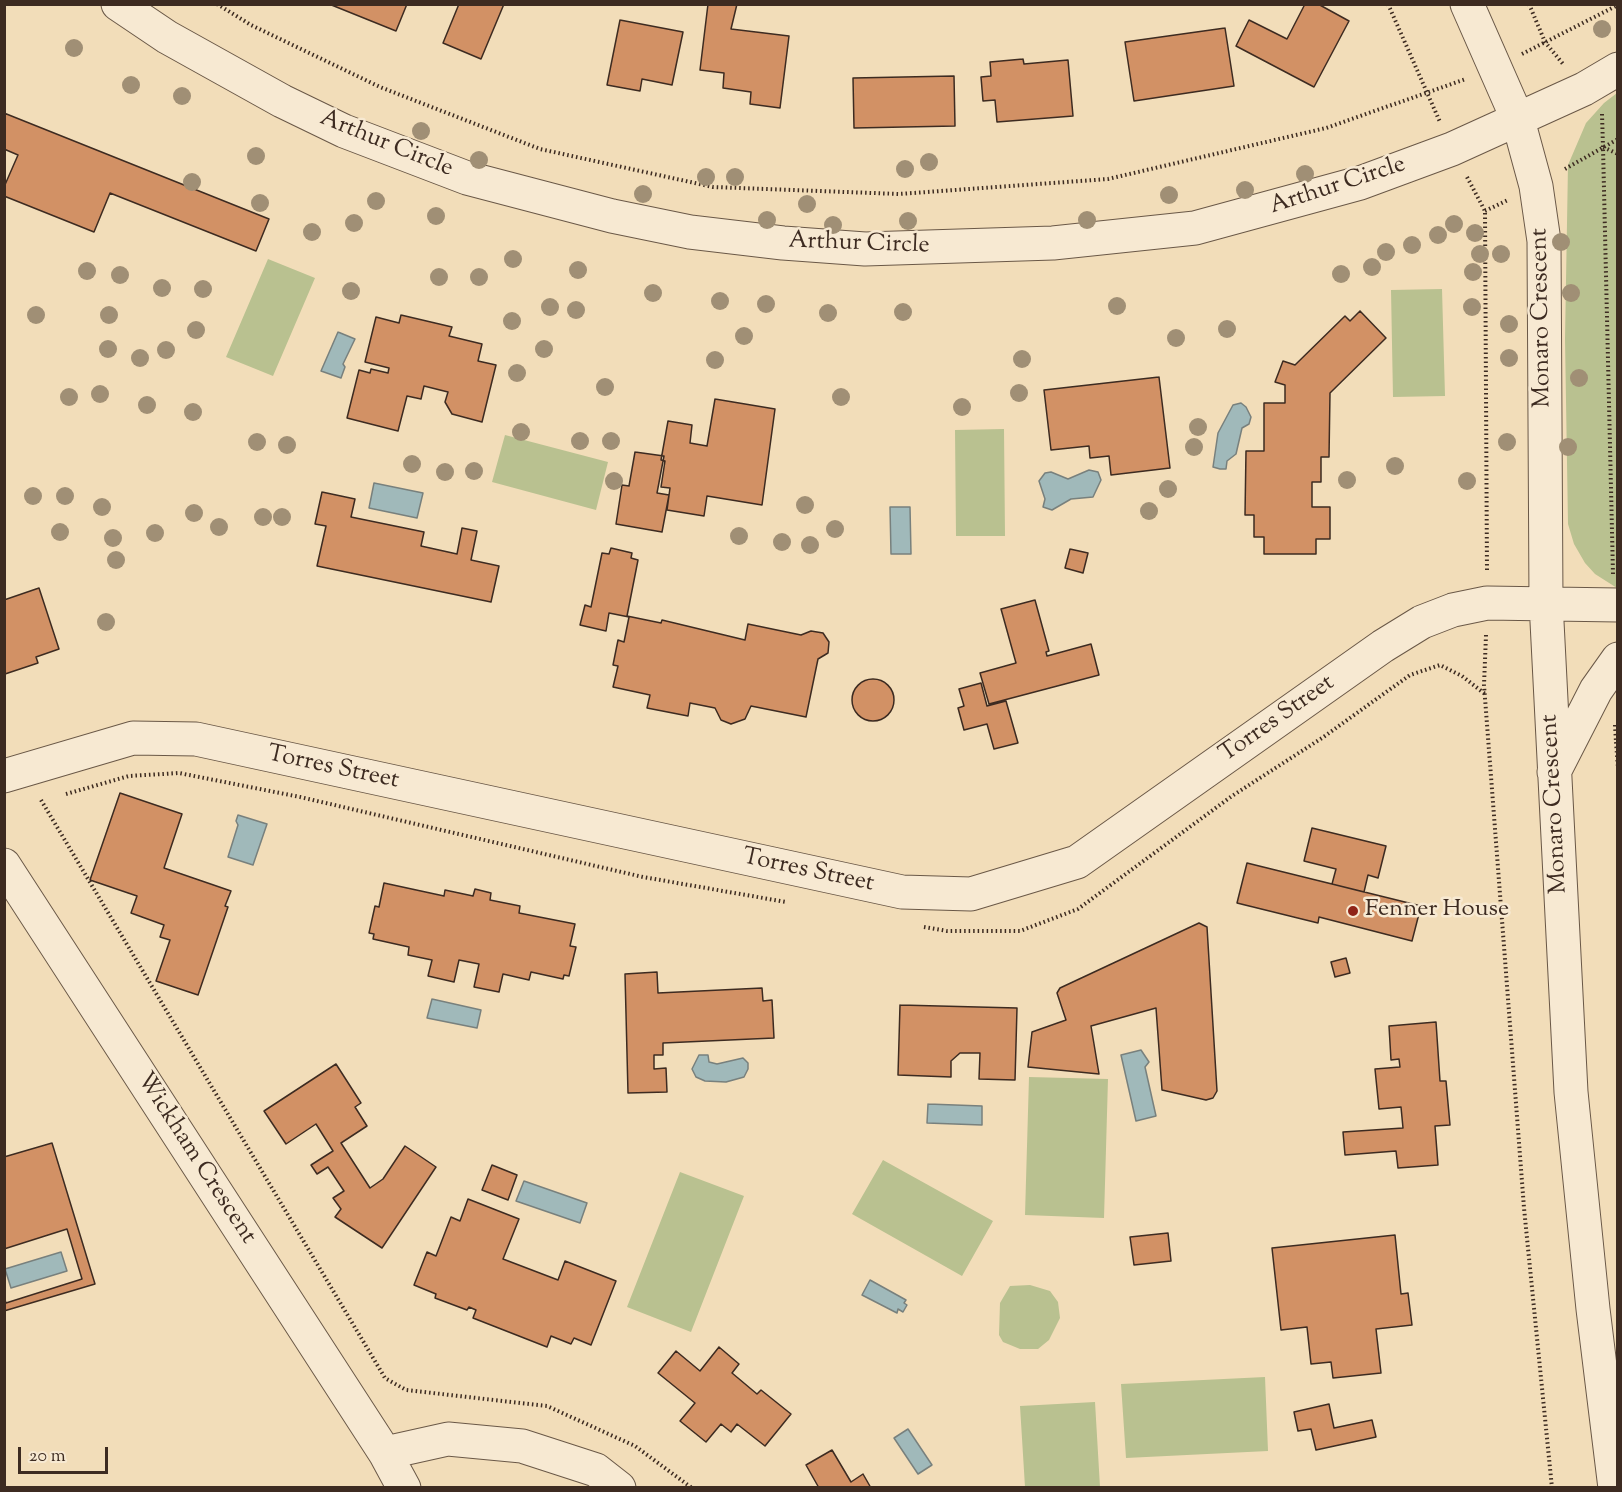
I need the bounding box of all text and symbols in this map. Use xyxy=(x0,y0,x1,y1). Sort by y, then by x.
street label: Arthur Circle xyxy=(315,105,457,185)
street label: Arthur Circle xyxy=(1266,152,1410,222)
street label: Arthur Circle xyxy=(788,228,930,262)
street label: Monaro Crescent xyxy=(1527,228,1559,408)
street label: Torres Street xyxy=(1215,670,1341,770)
street label: Monaro Crescent xyxy=(1537,713,1575,895)
street label: Torres Street xyxy=(265,741,401,797)
street label: Torres Street xyxy=(740,844,876,900)
place label: Fenner House xyxy=(1365,897,1509,925)
marker: Fenner House xyxy=(1346,904,1360,918)
street label: Wickham Crescent xyxy=(129,1068,261,1250)
scale bar xyxy=(21,1435,111,1473)
text: 20 m xyxy=(29,1444,66,1470)

